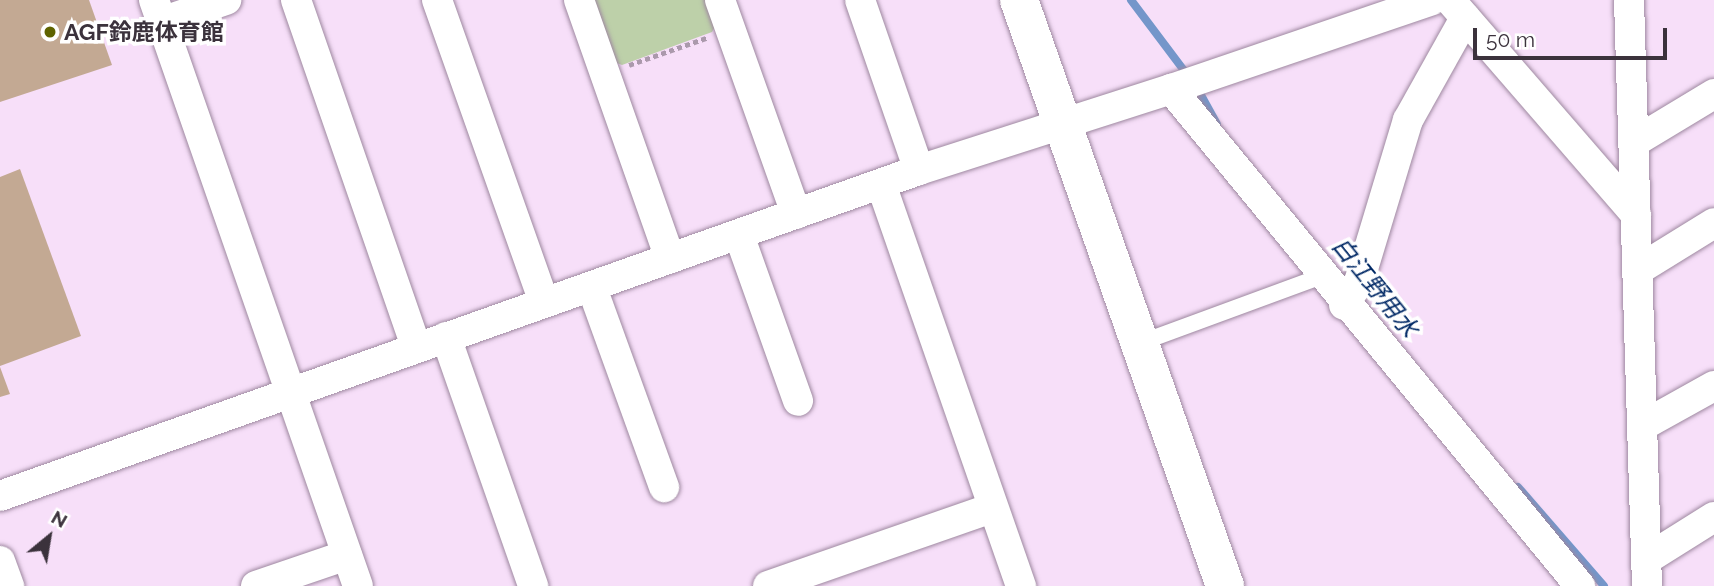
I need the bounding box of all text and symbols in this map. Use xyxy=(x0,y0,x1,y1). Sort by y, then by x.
scale bar xyxy=(1476,14,1670,58)
place label: AGF鈴鹿体育館 xyxy=(64,18,224,46)
marker: AGF鈴鹿体育館 xyxy=(42,24,58,40)
text: 50 m xyxy=(1486,27,1535,52)
water label: 白江野用水 xyxy=(1326,231,1424,343)
north arrow xyxy=(14,502,84,572)
text: N xyxy=(48,506,71,532)

